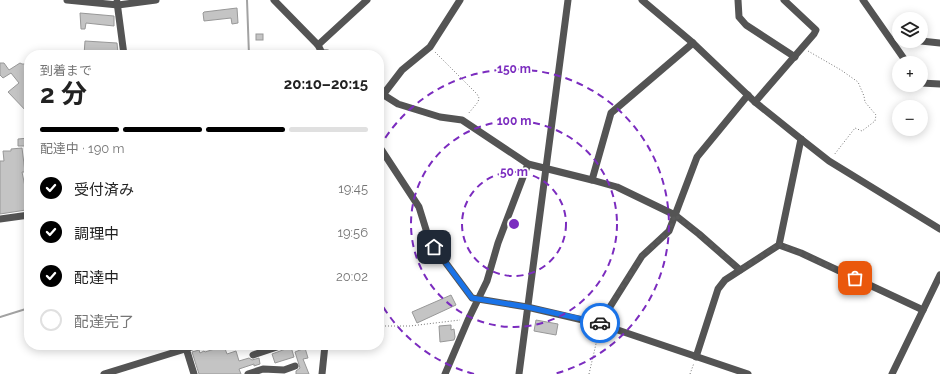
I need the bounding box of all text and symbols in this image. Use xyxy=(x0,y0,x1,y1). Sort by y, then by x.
map controls xyxy=(892,12,928,136)
button: layers xyxy=(892,12,928,48)
button: + xyxy=(892,56,928,92)
text: 150 m xyxy=(497,62,531,76)
text: 到着まで xyxy=(40,63,92,78)
text: 20:10–20:15 xyxy=(284,75,368,93)
text: 2 分 xyxy=(40,79,87,109)
button: − xyxy=(892,100,928,136)
text: 100 m xyxy=(497,114,531,128)
text: 配達中 · 190 m xyxy=(40,141,125,156)
text: 50 m xyxy=(500,165,528,179)
icon: check xyxy=(40,177,62,199)
text: 受付済み xyxy=(74,181,134,199)
text: 19:45 xyxy=(338,181,368,196)
centre of rings xyxy=(507,217,521,231)
icon: check xyxy=(40,221,62,243)
text: 調理中 xyxy=(74,225,119,243)
text: 19:56 xyxy=(337,225,368,240)
pin xyxy=(417,230,451,264)
icon: home xyxy=(423,236,445,258)
pin xyxy=(838,261,872,295)
icon: check xyxy=(40,265,62,287)
icon: bag xyxy=(844,267,866,289)
text: 配達中 xyxy=(74,269,119,287)
text: 20:02 xyxy=(336,269,368,284)
courier xyxy=(580,303,620,343)
icon: car xyxy=(589,312,611,334)
text: 配達完了 xyxy=(74,313,134,331)

